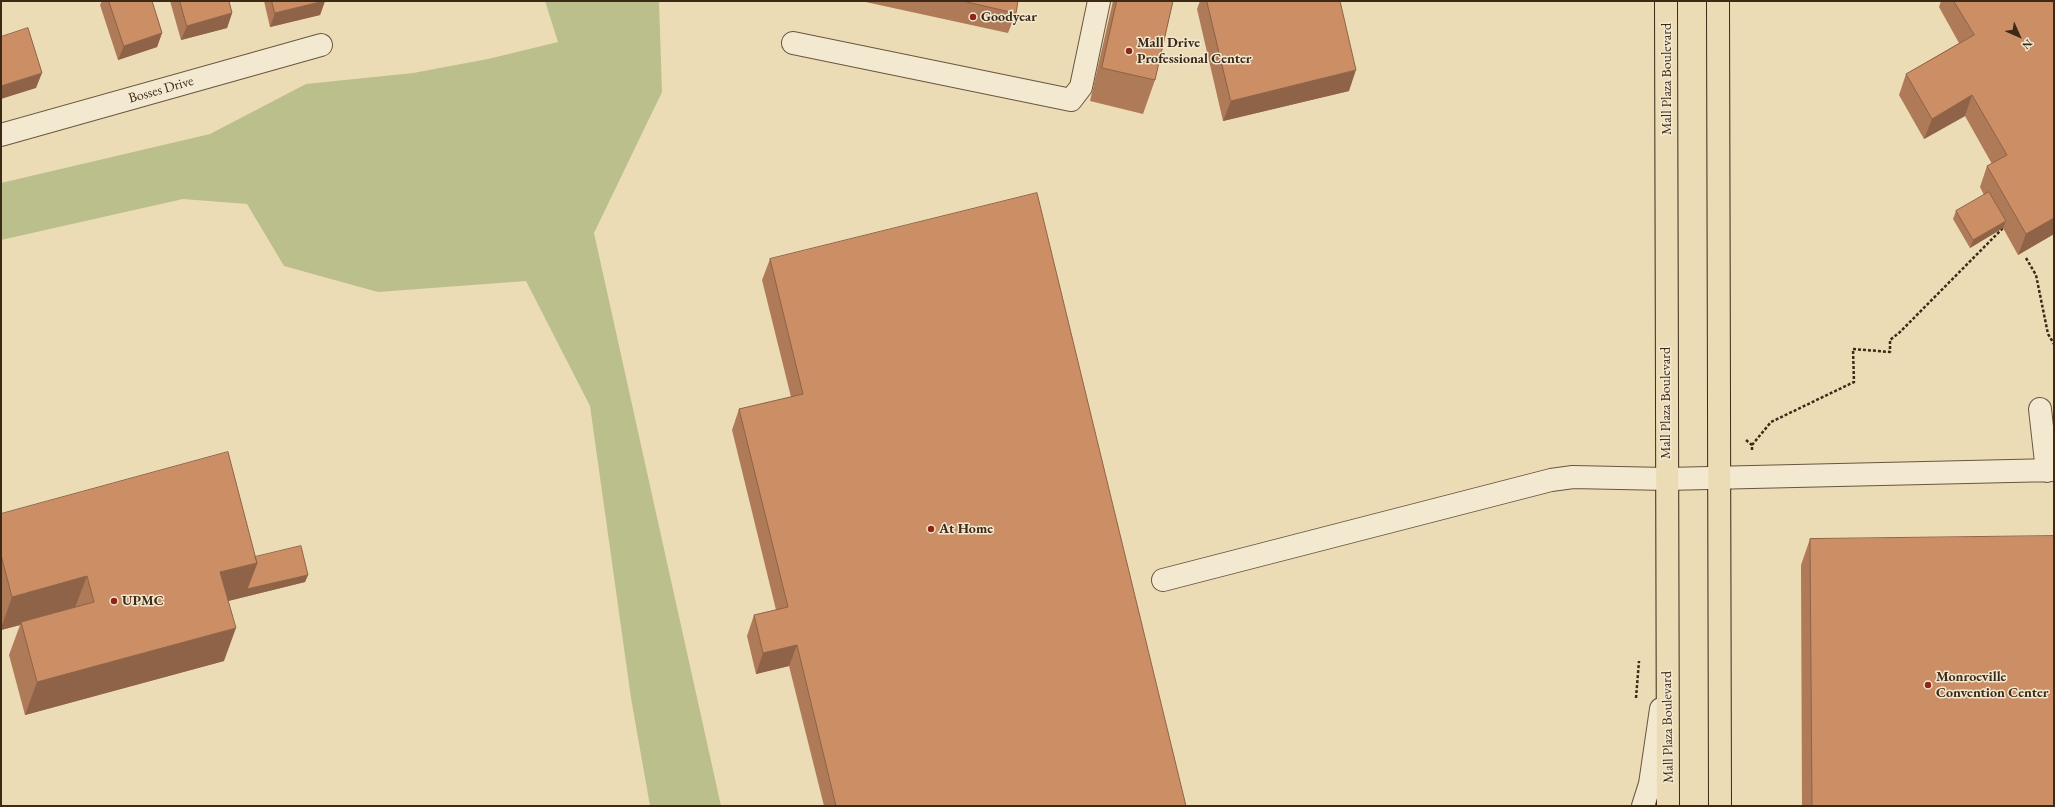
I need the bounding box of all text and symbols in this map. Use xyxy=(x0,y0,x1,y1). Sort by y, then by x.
place label: Goodyear xyxy=(981,9,1037,25)
marker: Goodyear xyxy=(968,12,978,22)
north arrow xyxy=(1999,16,2039,56)
street label: Mall Plaza Boulevard xyxy=(1659,23,1675,135)
place label: Mall Drive Professional Center xyxy=(1137,35,1252,68)
text: N xyxy=(2019,36,2036,53)
marker: Mall Drive Professional Center xyxy=(1124,46,1134,56)
street label: Bosses Drive xyxy=(127,73,195,107)
street label: Mall Plaza Boulevard xyxy=(1658,347,1674,459)
place label: At Home xyxy=(939,521,993,537)
marker: At Home xyxy=(926,524,936,534)
place label: UPMC xyxy=(122,593,164,609)
marker: UPMC xyxy=(109,596,119,606)
place label: Monroeville Convention Center xyxy=(1936,669,2049,702)
street label: Mall Plaza Boulevard xyxy=(1659,671,1677,783)
marker: Monroeville Convention Center xyxy=(1923,680,1933,690)

